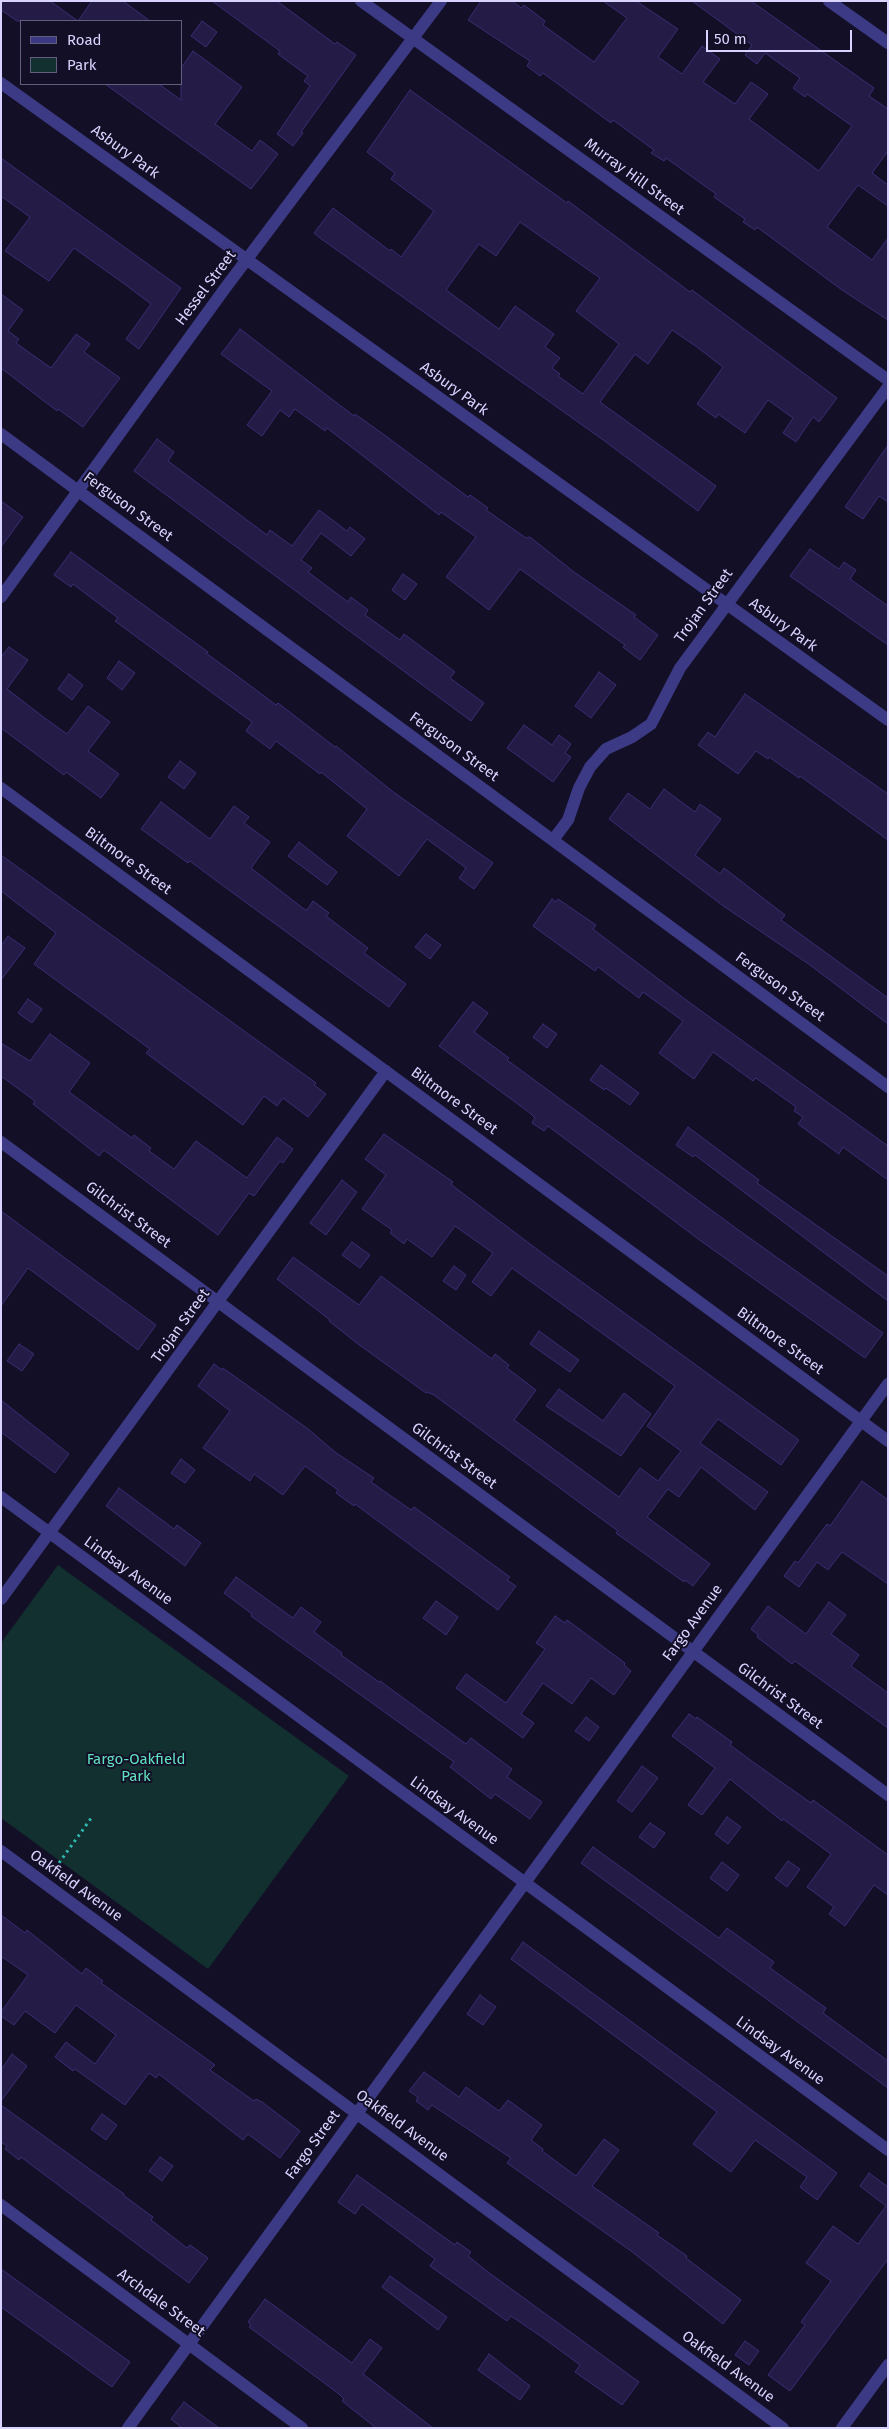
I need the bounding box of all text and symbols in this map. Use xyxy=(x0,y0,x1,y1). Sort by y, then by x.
legend xyxy=(20,20,182,85)
scale bar xyxy=(709,20,855,52)
text: 50 m xyxy=(714,30,747,48)
text: Road xyxy=(67,31,102,49)
text: Park xyxy=(67,56,97,74)
street label: Asbury Park xyxy=(87,121,163,183)
street label: Murray Hill Street xyxy=(581,135,687,219)
street label: Hessel Street xyxy=(172,247,240,329)
street label: Asbury Park xyxy=(416,358,492,420)
street label: Ferguson Street xyxy=(80,469,176,545)
street label: Trojan Street xyxy=(671,565,737,647)
street label: Asbury Park xyxy=(745,594,821,656)
street label: Ferguson Street xyxy=(406,709,502,785)
street label: Biltmore Street xyxy=(81,823,175,899)
street label: Ferguson Street xyxy=(732,949,828,1025)
street label: Biltmore Street xyxy=(407,1063,501,1139)
street label: Gilchrist Street xyxy=(82,1178,174,1252)
street label: Trojan Street xyxy=(148,1285,214,1367)
street label: Biltmore Street xyxy=(733,1303,827,1379)
street label: Gilchrist Street xyxy=(408,1419,500,1493)
street label: Lindsay Avenue xyxy=(80,1533,176,1609)
street label: Fargo Avenue xyxy=(659,1581,727,1665)
street label: Gilchrist Street xyxy=(734,1659,826,1733)
park label: Fargo-Oakfield Park xyxy=(87,1751,185,1786)
street label: Lindsay Avenue xyxy=(406,1773,502,1849)
street label: Oakfield Avenue xyxy=(26,1846,126,1926)
street label: Lindsay Avenue xyxy=(732,2013,828,2089)
street label: Oakfield Avenue xyxy=(352,2086,452,2166)
street label: Fargo Street xyxy=(282,2107,344,2183)
street label: Archdale Street xyxy=(114,2265,208,2341)
street label: Oakfield Avenue xyxy=(678,2327,778,2407)

